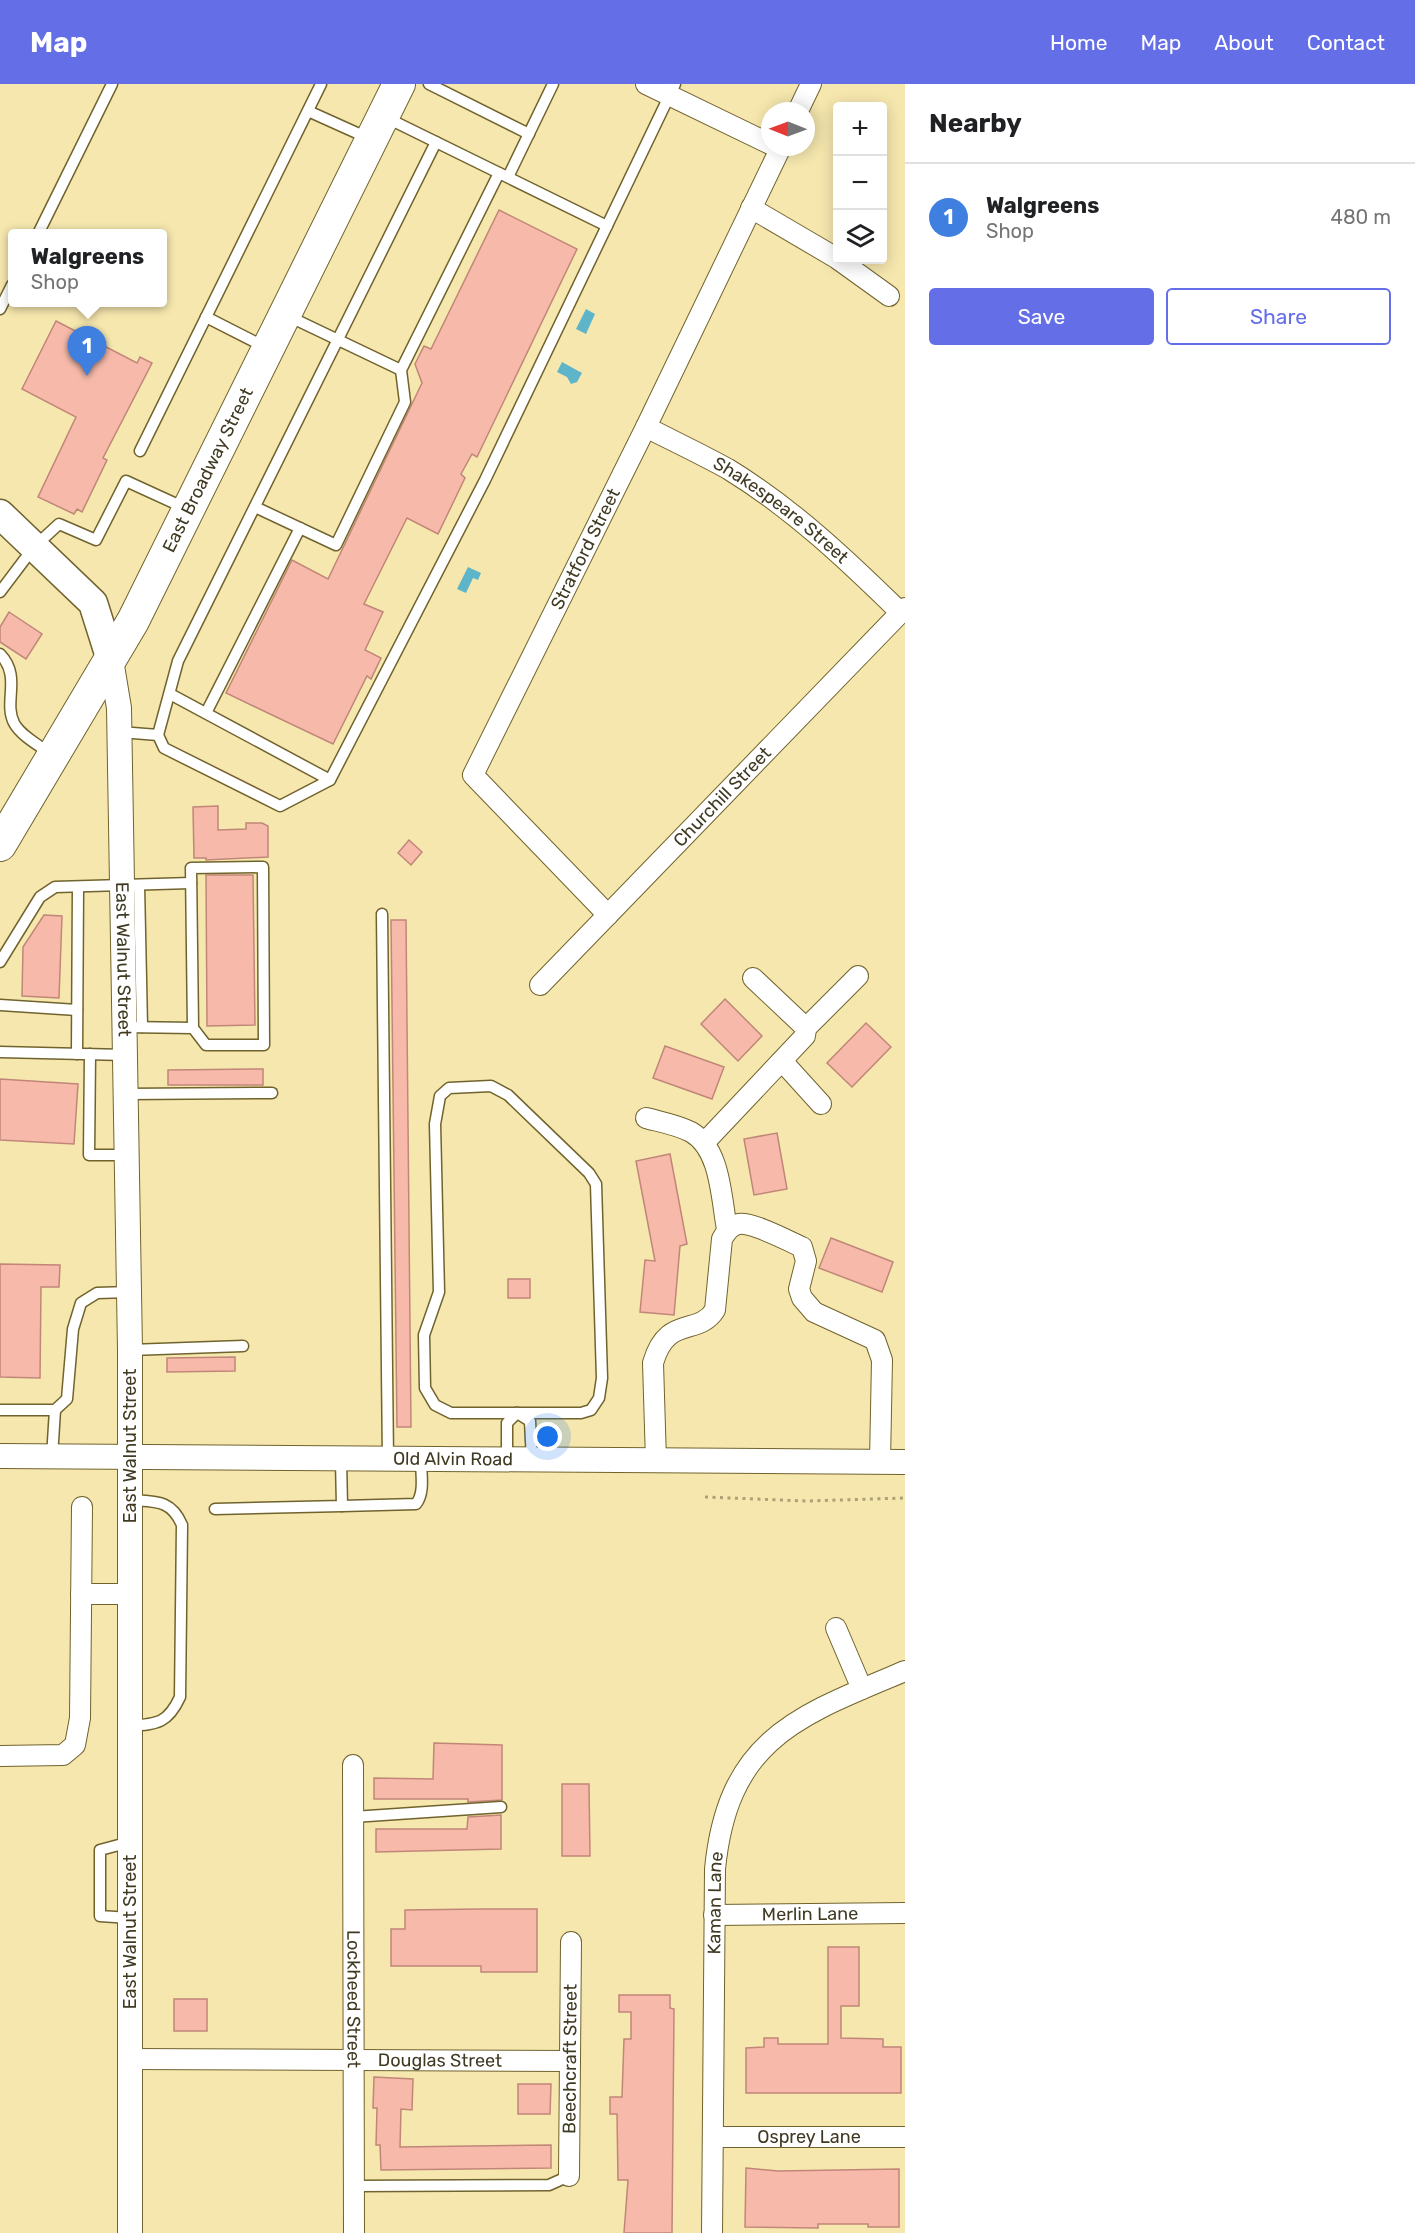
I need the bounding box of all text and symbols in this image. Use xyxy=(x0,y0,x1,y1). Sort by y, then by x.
text: Map xyxy=(30,26,87,59)
text: Home xyxy=(1050,30,1107,55)
text: Map xyxy=(1140,30,1181,55)
text: About xyxy=(1214,30,1274,55)
text: Contact xyxy=(1307,30,1385,55)
north arrow xyxy=(761,102,815,156)
map controls xyxy=(833,102,887,264)
button: + xyxy=(833,102,887,156)
text: Nearby xyxy=(929,108,1022,139)
button: − xyxy=(833,156,887,210)
text: Walgreens xyxy=(986,192,1099,219)
text: 1 xyxy=(944,205,953,229)
text: 480 m xyxy=(1330,205,1391,229)
button: layers xyxy=(833,210,887,264)
text: Shop xyxy=(986,219,1034,243)
popup xyxy=(8,229,167,307)
text: Walgreens xyxy=(31,243,144,270)
text: Shop xyxy=(31,270,79,294)
button: Save xyxy=(929,288,1154,345)
button: Share xyxy=(1166,288,1391,345)
pin: 1 xyxy=(68,326,106,376)
street label: East Broadway Street xyxy=(158,384,258,556)
street label: Shakespeare Street xyxy=(709,452,853,568)
street label: Stratford Street xyxy=(546,485,625,613)
street label: Churchill Street xyxy=(669,742,776,851)
street label: East Walnut Street xyxy=(111,882,136,1037)
street label: East Walnut Street xyxy=(119,1369,141,1523)
your location xyxy=(533,1422,562,1451)
street label: Old Alvin Road xyxy=(393,1448,513,1470)
street label: Kaman Lane xyxy=(703,1850,728,1955)
street label: East Walnut Street xyxy=(119,1855,141,2009)
street label: Merlin Lane xyxy=(762,1902,858,1925)
street label: Lockheed Street xyxy=(342,1930,365,2068)
street label: Beechcraft Street xyxy=(558,1984,582,2134)
street label: Douglas Street xyxy=(378,2049,502,2072)
street label: Osprey Lane xyxy=(757,2126,861,2148)

